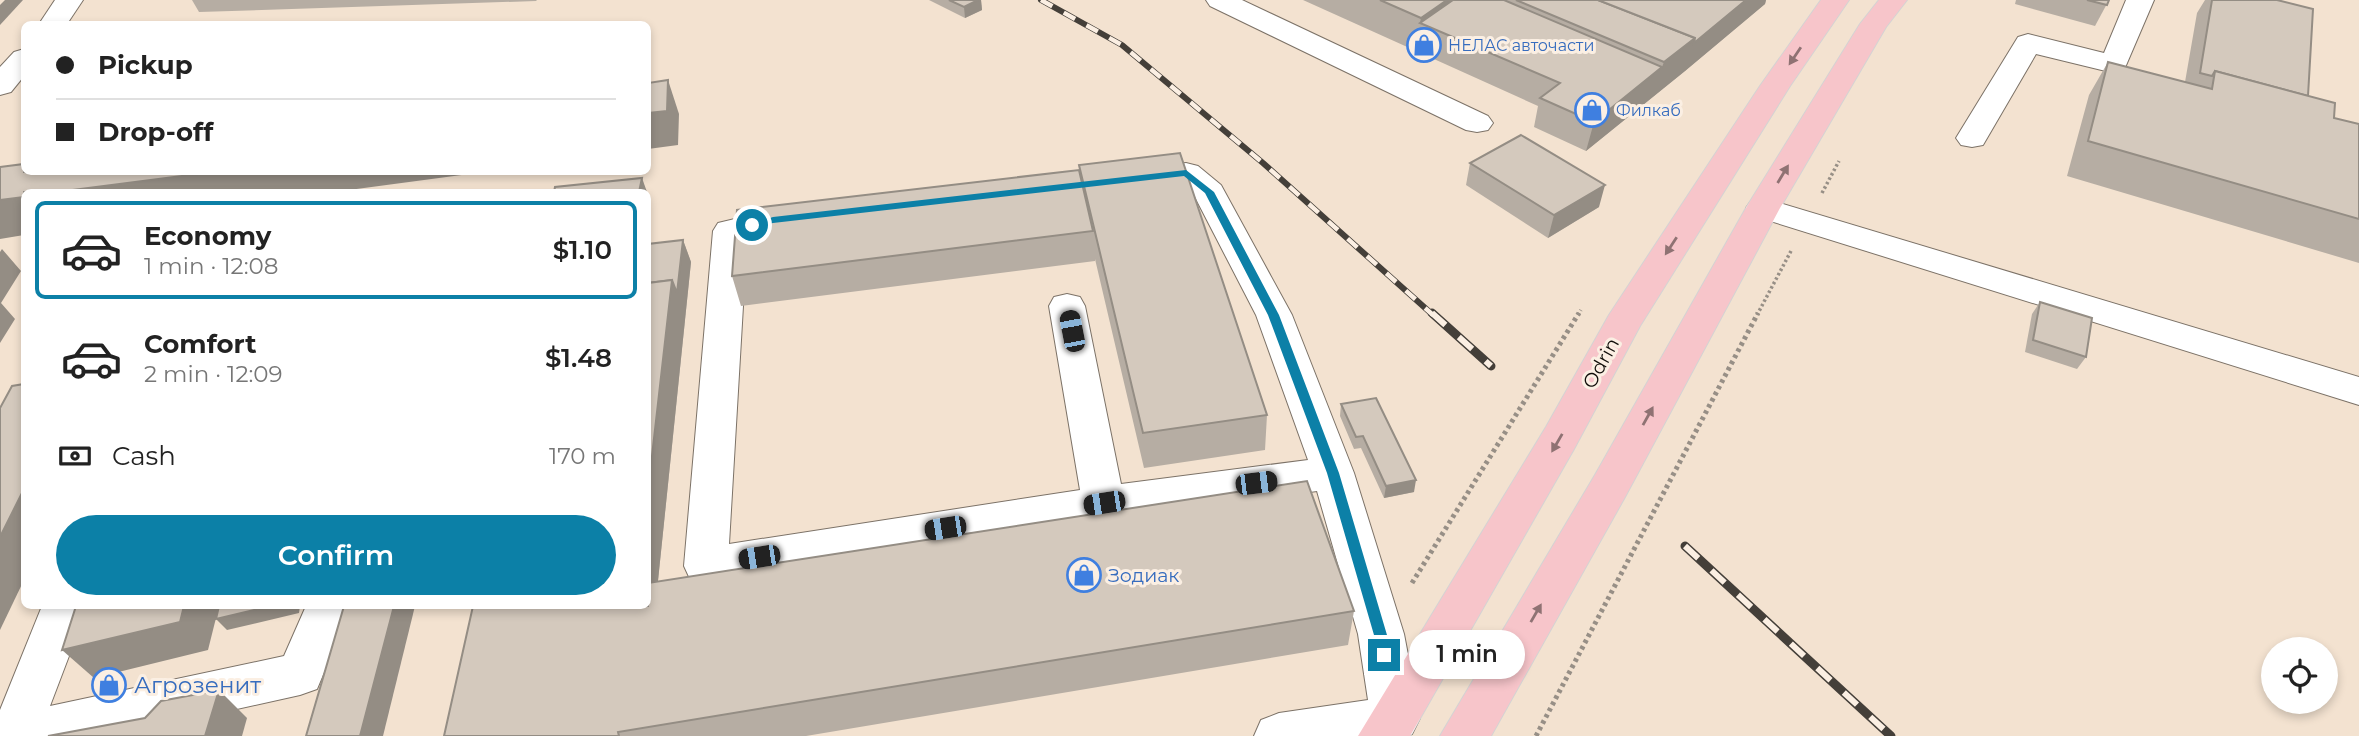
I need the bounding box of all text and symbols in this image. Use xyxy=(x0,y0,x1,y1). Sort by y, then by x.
shop icon: НЕЛАС авточасти xyxy=(1405,26,1443,64)
place label: НЕЛАС авточасти xyxy=(1448,36,1594,55)
one-way arrow xyxy=(1788,47,1802,65)
text: Pickup xyxy=(98,49,193,81)
shop icon: Филкаб xyxy=(1573,91,1611,129)
place label: Филкаб xyxy=(1616,101,1681,120)
text: Drop-off xyxy=(98,116,213,148)
one-way arrow xyxy=(1777,165,1789,184)
route start xyxy=(736,209,768,241)
icon: car xyxy=(60,219,123,282)
text: Economy xyxy=(144,220,271,252)
text: $1.10 xyxy=(553,234,612,266)
one-way arrow xyxy=(1665,237,1678,256)
text: 1 min · 12:08 xyxy=(144,252,278,280)
car xyxy=(1058,308,1087,354)
icon: car xyxy=(60,327,123,390)
text: Comfort xyxy=(144,328,256,360)
street label: Odrin xyxy=(1578,334,1624,392)
text: $1.48 xyxy=(545,342,612,374)
text: 2 min · 12:09 xyxy=(144,360,283,388)
one-way arrow xyxy=(1642,406,1654,425)
one-way arrow xyxy=(1550,433,1563,452)
icon: cash xyxy=(56,437,94,475)
text: Cash xyxy=(112,440,176,472)
text: 170 m xyxy=(549,442,616,470)
car xyxy=(1234,470,1279,496)
car xyxy=(1082,489,1127,517)
car xyxy=(923,514,968,542)
button: Confirm xyxy=(56,515,616,595)
car xyxy=(737,543,782,571)
shop icon: Зодиак xyxy=(1065,556,1103,594)
place label: Зодиак xyxy=(1108,564,1179,587)
one-way arrow xyxy=(1530,604,1542,623)
callout: 1 min xyxy=(1408,630,1524,680)
map controls xyxy=(2261,637,2338,714)
button: locate xyxy=(2261,637,2338,714)
route end xyxy=(1368,639,1400,671)
text: 1 min xyxy=(1436,640,1498,668)
shop icon: Агрозенит xyxy=(90,666,128,704)
place label: Агрозенит xyxy=(134,671,261,699)

